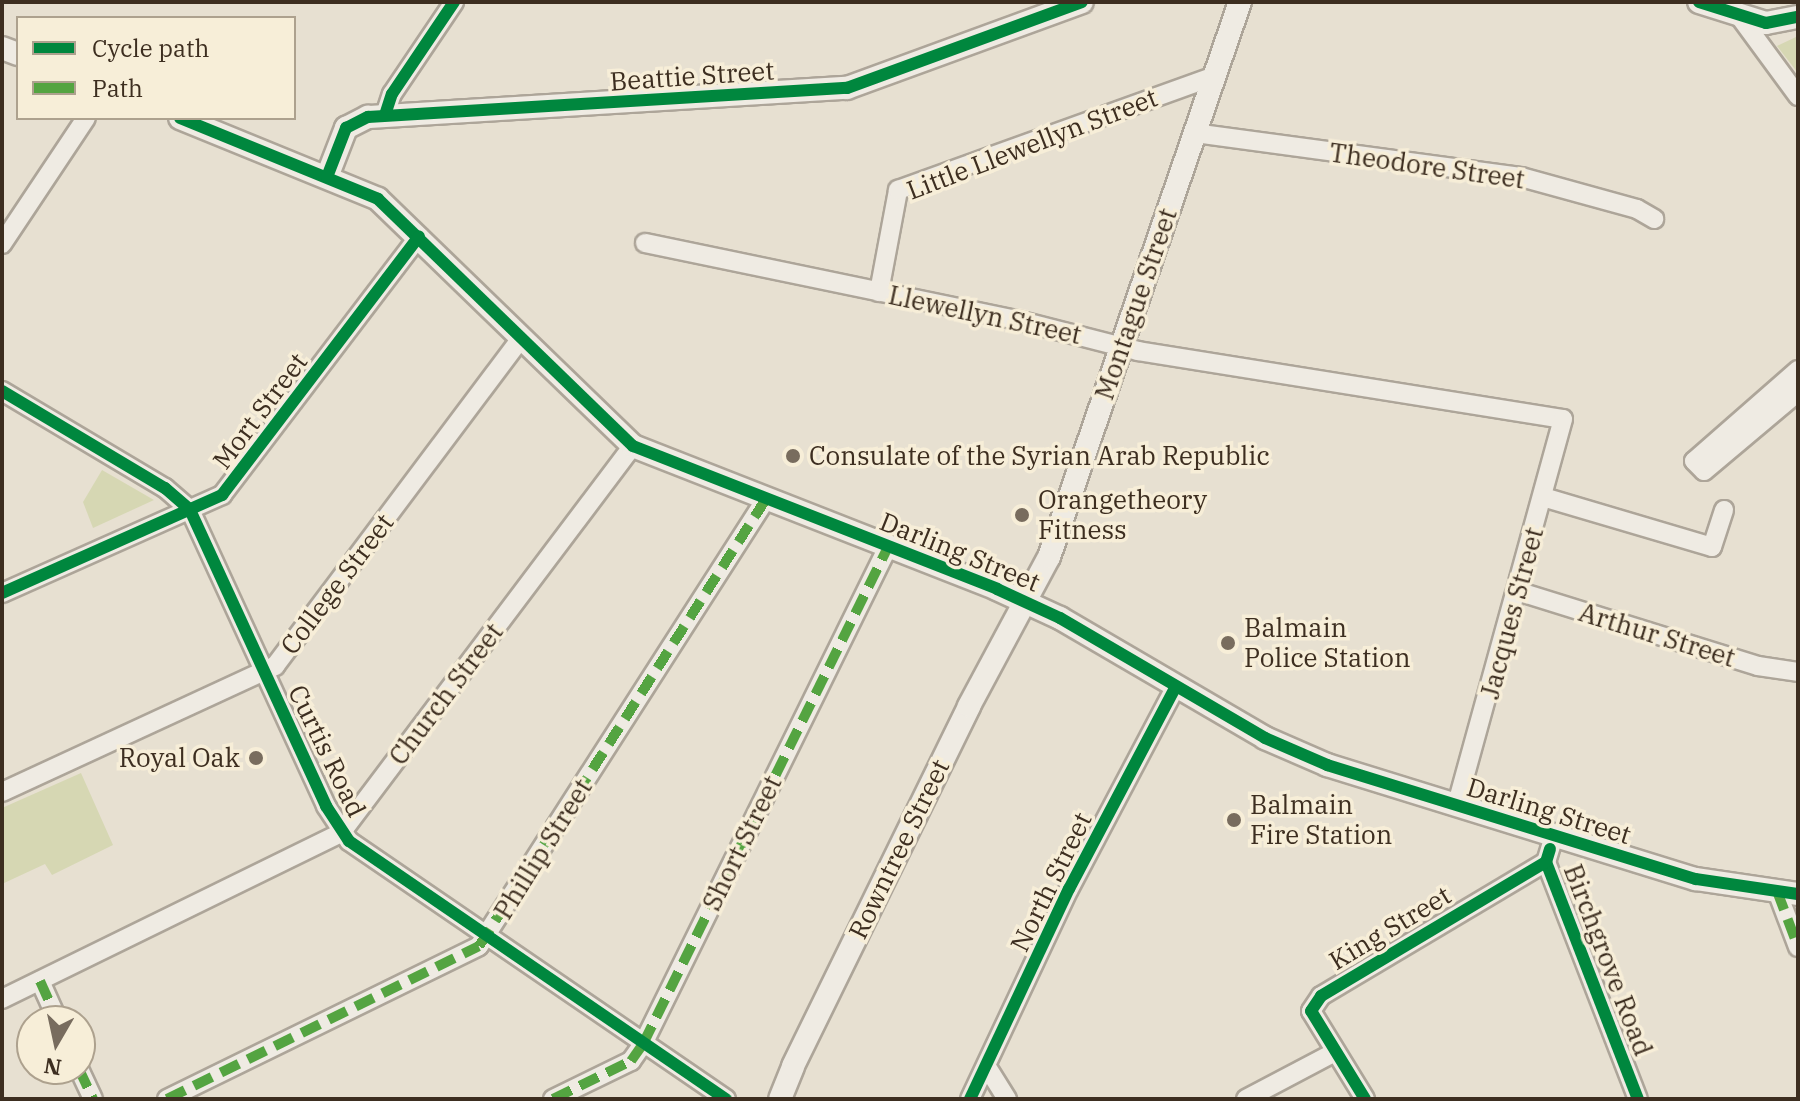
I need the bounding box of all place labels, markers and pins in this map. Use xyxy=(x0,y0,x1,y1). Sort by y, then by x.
place label: Consulate of the Syrian Arab Republic xyxy=(809,440,1270,472)
marker: Consulate of the Syrian Arab Republic xyxy=(784,447,802,465)
place label: Orangetheory Fitness xyxy=(1038,484,1207,546)
marker: Orangetheory Fitness xyxy=(1013,506,1031,524)
place label: Balmain Police Station xyxy=(1244,612,1411,674)
marker: Balmain Police Station xyxy=(1219,634,1237,652)
place label: Royal Oak xyxy=(119,742,240,774)
marker: Royal Oak xyxy=(247,749,265,767)
place label: Balmain Fire Station xyxy=(1250,789,1392,850)
marker: Balmain Fire Station xyxy=(1225,811,1243,829)

